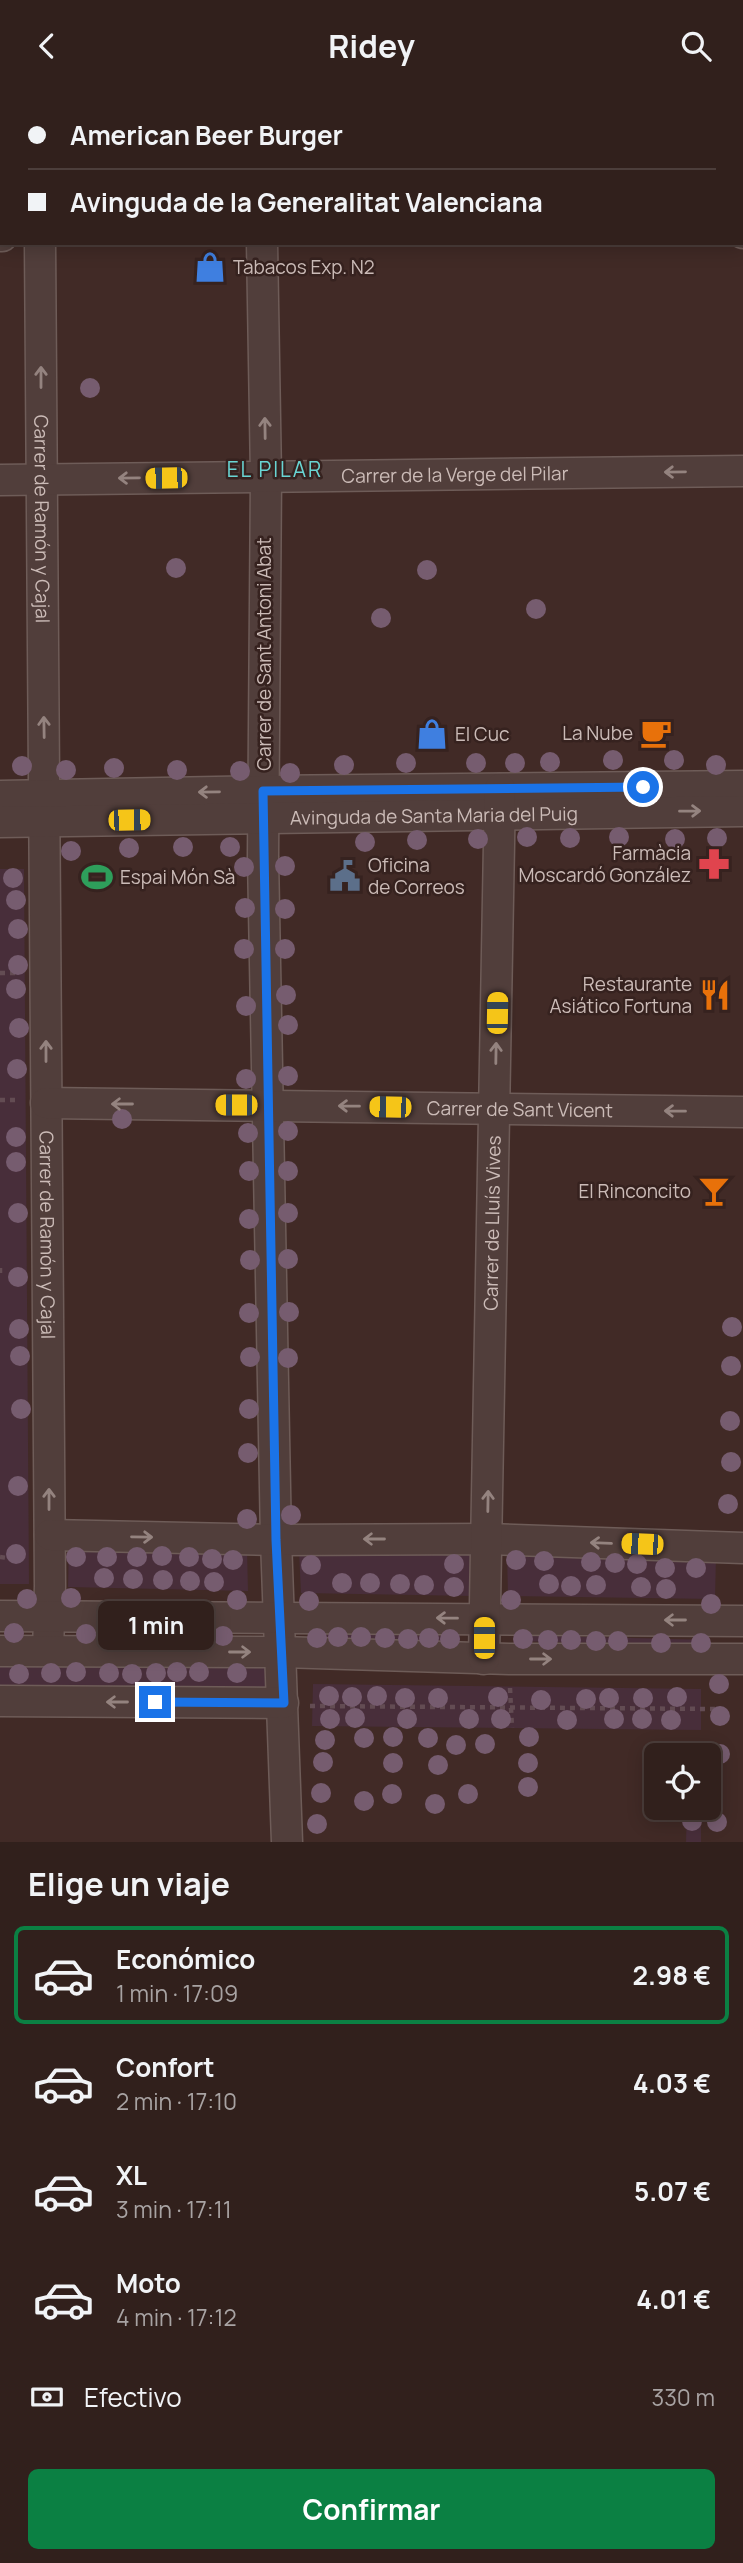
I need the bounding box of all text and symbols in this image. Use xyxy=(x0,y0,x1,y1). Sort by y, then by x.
text: Ridey xyxy=(328,24,415,68)
icon: back xyxy=(28,27,66,65)
icon: search xyxy=(677,27,715,65)
text: American Beer Burger xyxy=(70,117,343,153)
text: Avinguda de la Generalitat Valenciana xyxy=(70,184,543,220)
shop icon: Tabacos Exp. N2 xyxy=(193,250,227,284)
place label: Tabacos Exp. N2 xyxy=(233,254,375,280)
one-way arrow xyxy=(34,365,48,388)
street label: Carrer de Ramón y Cajal xyxy=(28,415,56,623)
one-way arrow xyxy=(259,417,272,440)
district label: EL PILAR xyxy=(227,455,323,483)
street label: Carrer de la Verge del Pilar xyxy=(341,460,569,489)
one-way arrow xyxy=(664,465,687,479)
car xyxy=(145,467,188,489)
one-way arrow xyxy=(118,471,141,485)
street label: Carrer de Sant Antoni Abat xyxy=(251,537,277,771)
one-way arrow xyxy=(38,715,51,738)
cafe icon: La Nube xyxy=(639,716,673,750)
shop icon: El Cuc xyxy=(415,717,449,751)
place label: La Nube xyxy=(562,720,633,746)
place label: El Cuc xyxy=(455,721,509,747)
route start xyxy=(627,771,659,803)
one-way arrow xyxy=(198,785,221,799)
street label: Avinguda de Santa Maria del Puig xyxy=(290,800,578,831)
one-way arrow xyxy=(679,804,702,818)
car xyxy=(108,809,151,831)
place label: Farmàcia Moscardó González xyxy=(518,840,691,888)
pharmacy icon: Farmàcia Moscardó González xyxy=(697,847,731,881)
place label: Oficina de Correos xyxy=(368,852,465,900)
public building icon: Oficina de Correos xyxy=(328,859,362,893)
sports icon: Espai Món Sà xyxy=(80,860,114,894)
place label: Espai Món Sà xyxy=(120,864,235,890)
place label: Restaurante Asiático Fortuna xyxy=(550,971,692,1019)
restaurant icon: Restaurante Asiático Fortuna xyxy=(698,978,732,1012)
car xyxy=(487,992,508,1034)
one-way arrow xyxy=(39,1040,53,1063)
one-way arrow xyxy=(490,1042,503,1065)
car xyxy=(216,1095,258,1116)
street label: Carrer de Sant Vicent xyxy=(427,1095,613,1123)
car xyxy=(369,1096,412,1118)
one-way arrow xyxy=(111,1097,134,1111)
one-way arrow xyxy=(338,1100,361,1113)
one-way arrow xyxy=(664,1104,687,1118)
street label: Carrer de Ramón y Cajal xyxy=(34,1131,61,1339)
street label: Carrer de Lluís Vives xyxy=(477,1135,507,1311)
bar icon: El Rinconcito xyxy=(697,1174,731,1208)
place label: El Rinconcito xyxy=(578,1178,691,1204)
one-way arrow xyxy=(42,1488,56,1511)
one-way arrow xyxy=(481,1490,495,1513)
one-way arrow xyxy=(131,1530,154,1544)
one-way arrow xyxy=(363,1532,386,1546)
car xyxy=(621,1533,664,1555)
one-way arrow xyxy=(590,1536,613,1549)
callout: 1 min xyxy=(97,1601,213,1649)
text: 1 min xyxy=(128,1609,184,1641)
one-way arrow xyxy=(436,1611,459,1625)
one-way arrow xyxy=(664,1613,687,1627)
car xyxy=(474,1617,495,1659)
one-way arrow xyxy=(228,1645,251,1659)
one-way arrow xyxy=(529,1652,552,1666)
route end xyxy=(139,1686,171,1718)
one-way arrow xyxy=(106,1695,129,1709)
map controls xyxy=(644,1743,721,1820)
button: locate xyxy=(644,1743,721,1820)
text: Elige un viaje xyxy=(28,1862,230,1906)
text: Económico xyxy=(116,1941,255,1977)
icon: car xyxy=(32,1944,95,2007)
text: 2.98 € xyxy=(633,1957,711,1993)
text: 1 min · 17:09 xyxy=(116,1977,238,2009)
text: Confort xyxy=(116,2049,215,2085)
icon: car xyxy=(32,2052,95,2115)
text: 4.03 € xyxy=(633,2065,711,2101)
text: 2 min · 17:10 xyxy=(116,2085,237,2117)
text: XL xyxy=(116,2157,147,2193)
icon: car xyxy=(32,2160,95,2223)
text: 5.07 € xyxy=(634,2173,711,2209)
text: 3 min · 17:11 xyxy=(116,2193,232,2225)
text: Moto xyxy=(116,2265,181,2301)
icon: car xyxy=(32,2268,95,2331)
text: 4.01 € xyxy=(636,2281,711,2317)
text: 4 min · 17:12 xyxy=(116,2301,237,2333)
icon: cash xyxy=(28,2378,66,2416)
text: Efectivo xyxy=(84,2379,182,2415)
text: 330 m xyxy=(651,2381,715,2413)
button: Confirmar xyxy=(28,2469,715,2549)

